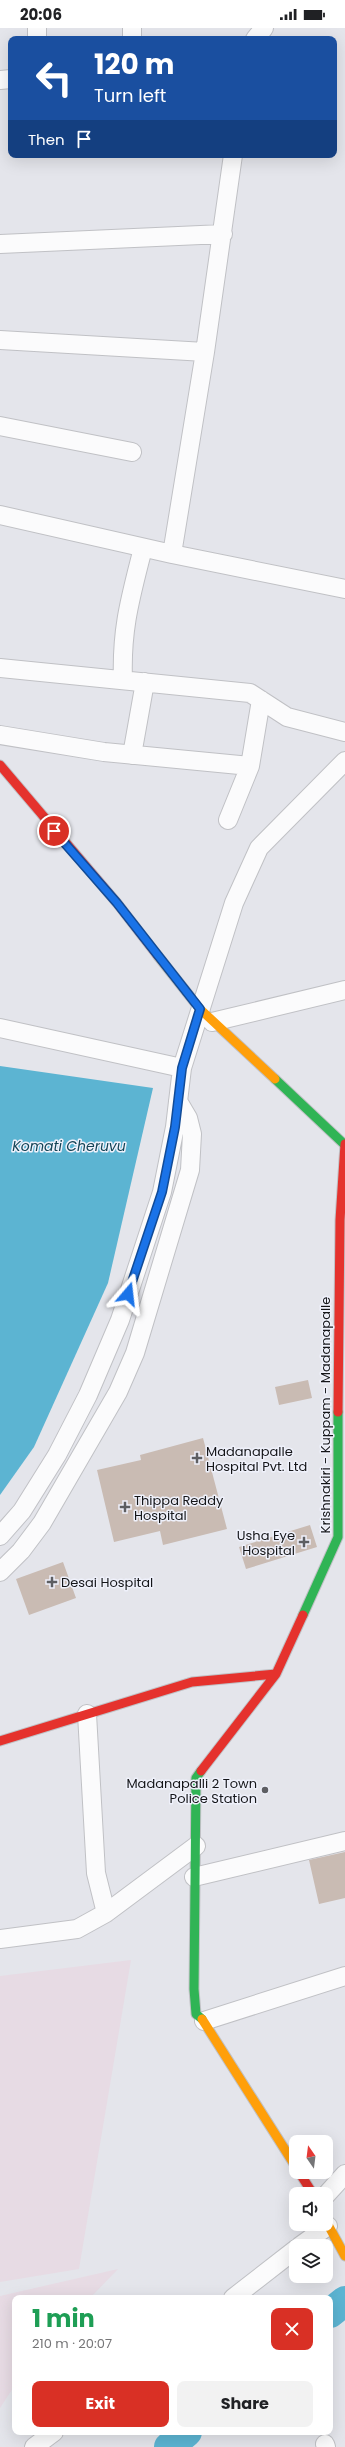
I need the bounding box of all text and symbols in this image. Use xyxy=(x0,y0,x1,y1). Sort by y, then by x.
text: 20:06 xyxy=(20,4,62,25)
text: 120 m xyxy=(94,45,174,84)
icon: left xyxy=(28,52,80,104)
text: Turn left xyxy=(94,83,166,108)
icon: arrive xyxy=(73,128,95,150)
text: Then xyxy=(28,129,65,150)
pin xyxy=(37,814,71,848)
icon: arrive xyxy=(43,820,65,842)
water label: Komati Cheruvu xyxy=(12,1136,126,1156)
position arrow xyxy=(107,1273,149,1315)
street label: Krishnakiri - Kuppam - Madanapalle xyxy=(316,1297,335,1533)
place label: Madanapalle Hospital Pvt. Ltd xyxy=(206,1442,307,1476)
marker: Madanapalle Hospital Pvt. Ltd xyxy=(191,1452,203,1464)
place label: Thippa Reddy Hospital xyxy=(134,1491,224,1525)
marker: Thippa Reddy Hospital xyxy=(119,1501,131,1513)
place label: Usha Eye Hospital xyxy=(237,1526,295,1560)
marker: Usha Eye Hospital xyxy=(298,1536,310,1548)
place label: Desai Hospital xyxy=(61,1573,153,1592)
marker: Desai Hospital xyxy=(46,1576,58,1588)
place label: Madanapalli 2 Town Police Station xyxy=(126,1774,257,1808)
marker: Madanapalli 2 Town Police Station xyxy=(260,1785,270,1795)
north arrow xyxy=(289,2135,333,2179)
map controls xyxy=(289,2135,333,2283)
button: sound xyxy=(289,2187,333,2231)
button: layers xyxy=(289,2239,333,2283)
text: 1 min xyxy=(32,2302,95,2335)
button: close xyxy=(271,2308,313,2350)
text: 210 m · 20:07 xyxy=(32,2334,112,2353)
button: Exit xyxy=(32,2381,169,2427)
button: Share xyxy=(177,2381,313,2427)

